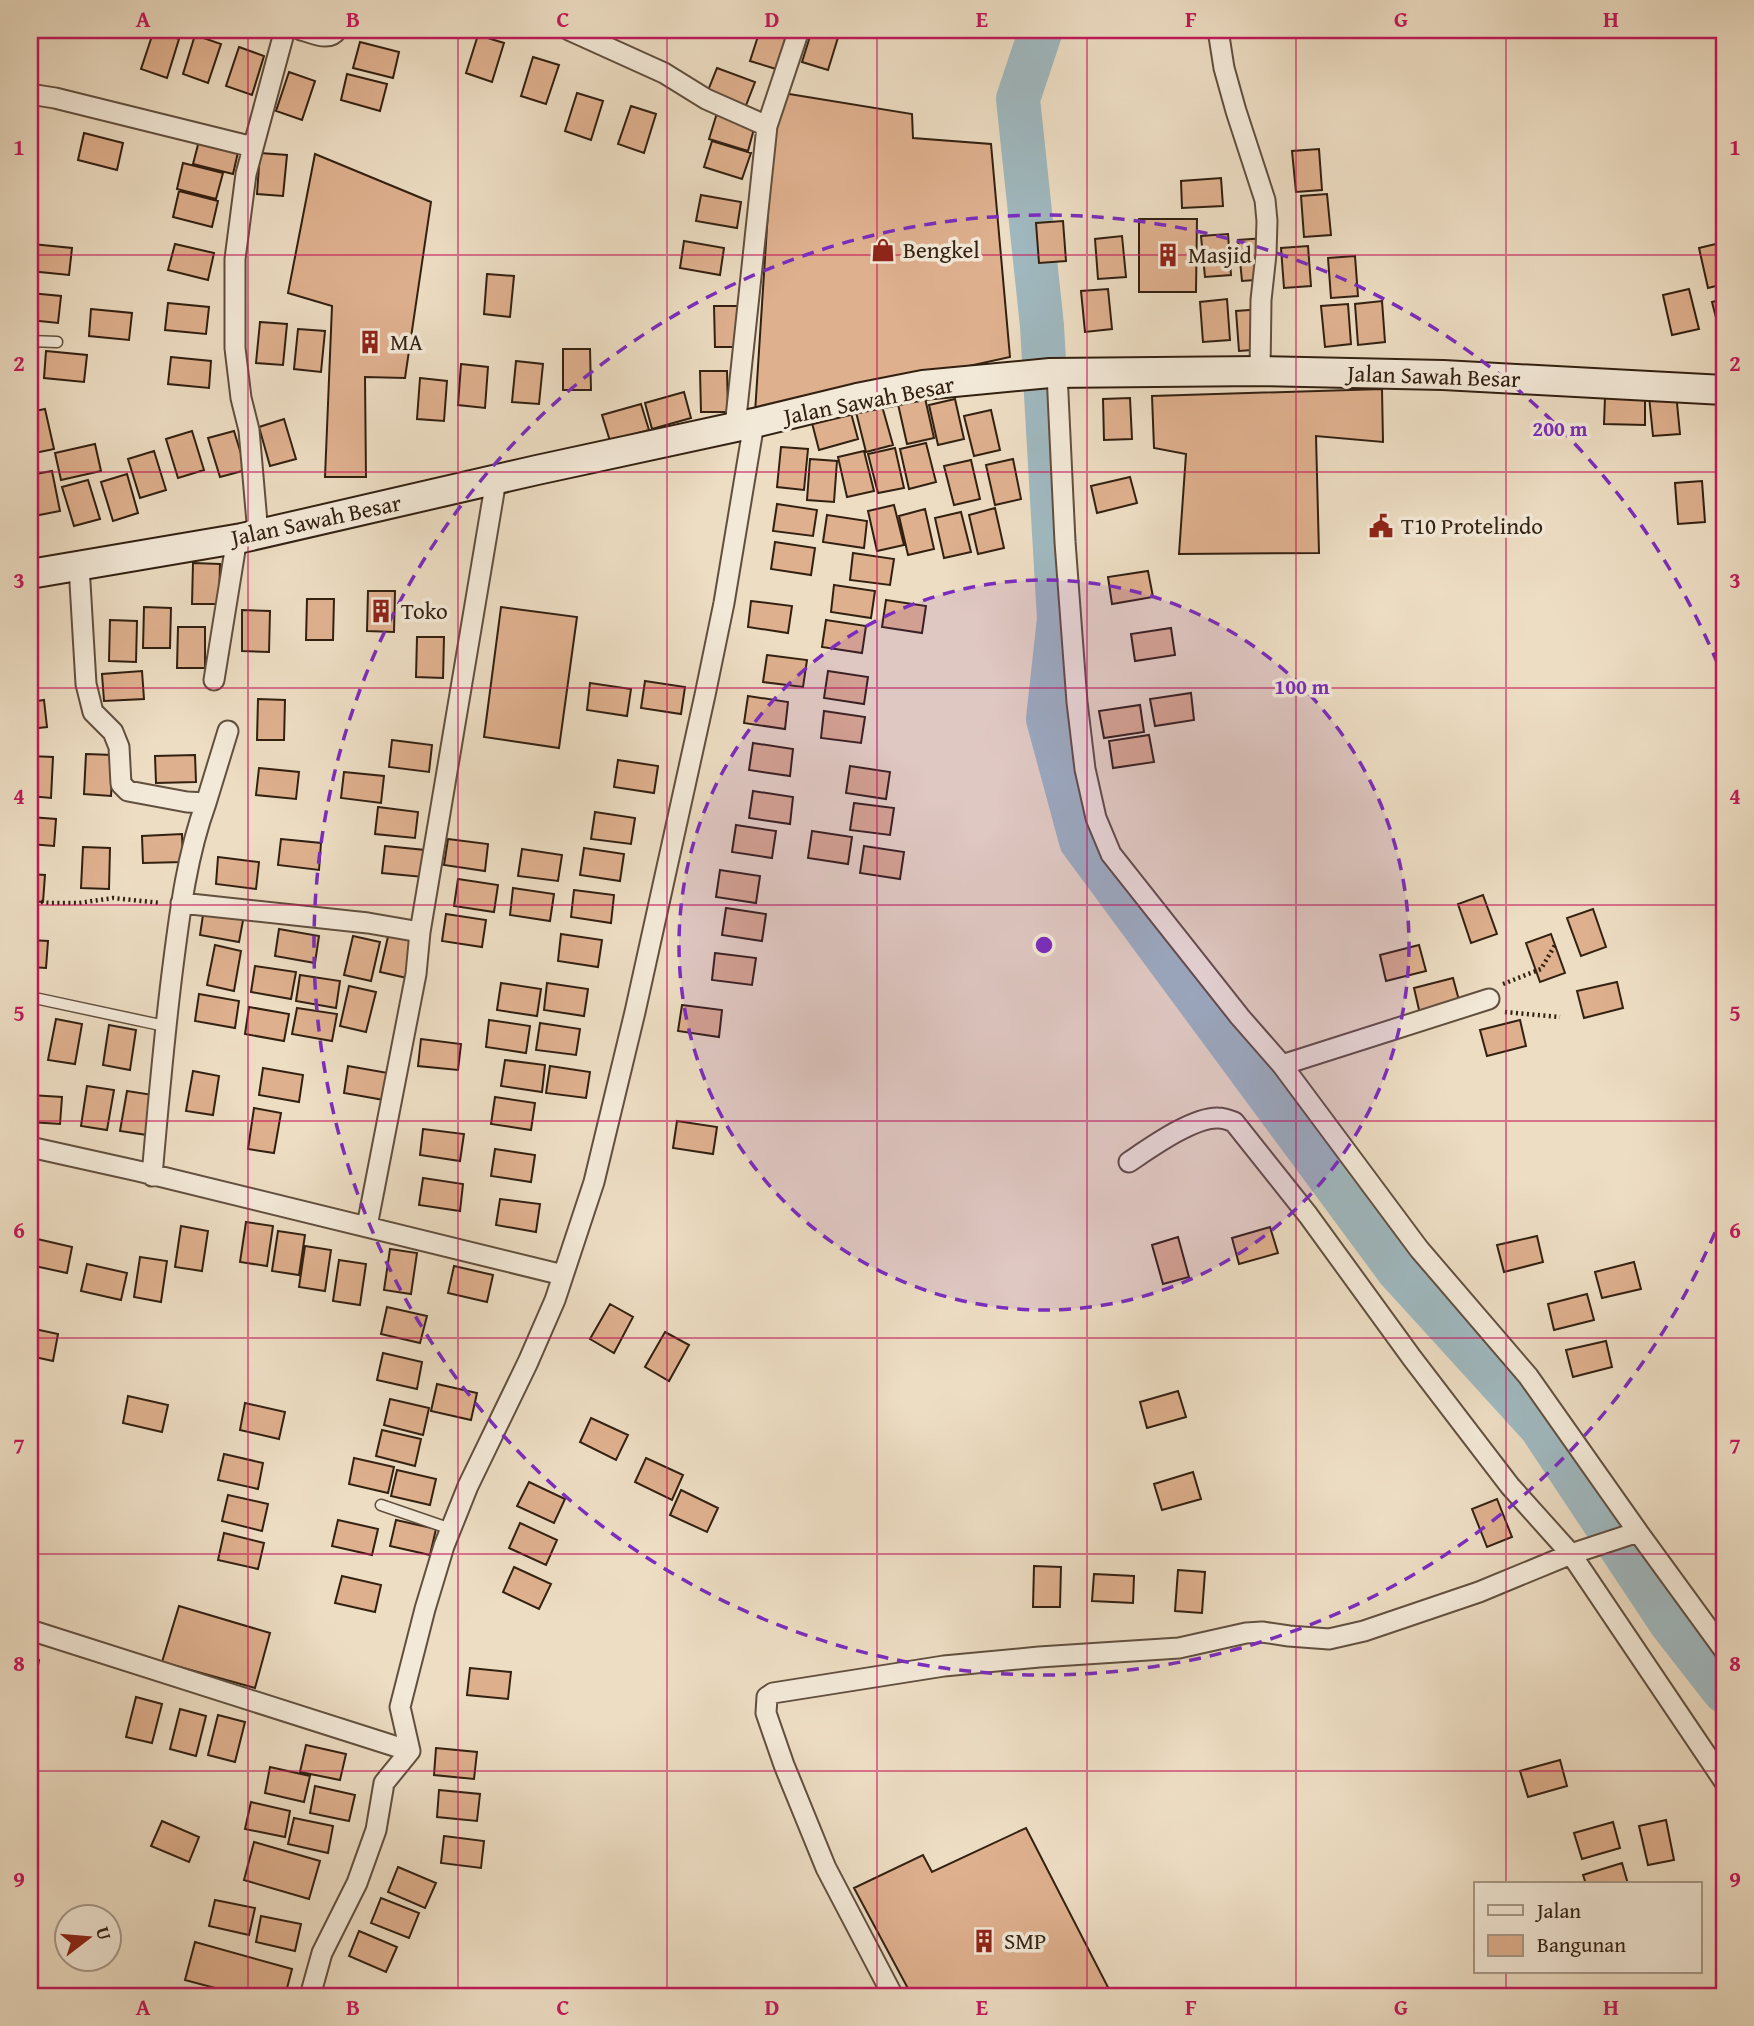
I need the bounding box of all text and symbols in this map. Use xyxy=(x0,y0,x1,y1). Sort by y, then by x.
text: A xyxy=(136,2,151,35)
text: B xyxy=(346,2,360,35)
text: C xyxy=(556,2,570,35)
text: D xyxy=(765,2,780,35)
text: E xyxy=(976,2,988,35)
text: F xyxy=(1185,2,1197,35)
text: G xyxy=(1394,2,1408,35)
text: H xyxy=(1603,2,1619,35)
text: 1 xyxy=(13,130,25,163)
text: 1 xyxy=(1729,130,1741,163)
place label: Bengkel xyxy=(903,233,980,266)
shop icon: Bengkel xyxy=(869,236,897,264)
place label: Masjid xyxy=(1188,238,1252,271)
building icon: Masjid xyxy=(1154,241,1182,269)
place label: MA xyxy=(390,325,423,358)
building icon: MA xyxy=(356,328,384,356)
text: 2 xyxy=(13,346,25,379)
text: 2 xyxy=(1729,346,1741,379)
street label: Jalan Sawah Besar xyxy=(1344,356,1522,395)
street label: Jalan Sawah Besar xyxy=(778,367,958,433)
text: 200 m xyxy=(1532,413,1588,444)
street label: Jalan Sawah Besar xyxy=(225,485,405,554)
place label: T10 Protelindo xyxy=(1401,509,1543,542)
public building icon: T10 Protelindo xyxy=(1367,512,1395,540)
text: 3 xyxy=(13,563,25,596)
text: 3 xyxy=(1729,563,1741,596)
place label: Toko xyxy=(401,594,448,627)
building icon: Toko xyxy=(367,597,395,625)
text: 100 m xyxy=(1274,671,1330,702)
text: 4 xyxy=(13,779,25,812)
text: 4 xyxy=(1729,779,1741,812)
centre of rings xyxy=(1032,933,1056,957)
text: 5 xyxy=(13,996,25,1029)
text: 5 xyxy=(1729,996,1741,1029)
text: 6 xyxy=(13,1213,25,1246)
text: 6 xyxy=(1729,1213,1741,1246)
text: 7 xyxy=(13,1429,25,1462)
text: 7 xyxy=(1729,1429,1741,1462)
text: 8 xyxy=(13,1646,25,1679)
text: 8 xyxy=(1729,1646,1741,1679)
text: 9 xyxy=(13,1862,25,1895)
text: 9 xyxy=(1729,1862,1741,1895)
legend xyxy=(1474,1882,1702,1974)
text: Jalan xyxy=(1534,1895,1581,1926)
north arrow xyxy=(52,1904,122,1974)
text: U xyxy=(89,1923,120,1944)
place label: SMP xyxy=(1004,1924,1046,1957)
building icon: SMP xyxy=(970,1927,998,1955)
text: Bangunan xyxy=(1537,1929,1626,1960)
text: A xyxy=(136,1990,151,2023)
text: B xyxy=(346,1990,360,2023)
text: C xyxy=(556,1990,570,2023)
text: D xyxy=(765,1990,780,2023)
text: E xyxy=(976,1990,988,2023)
text: F xyxy=(1185,1990,1197,2023)
text: G xyxy=(1394,1990,1408,2023)
text: H xyxy=(1603,1990,1619,2023)

